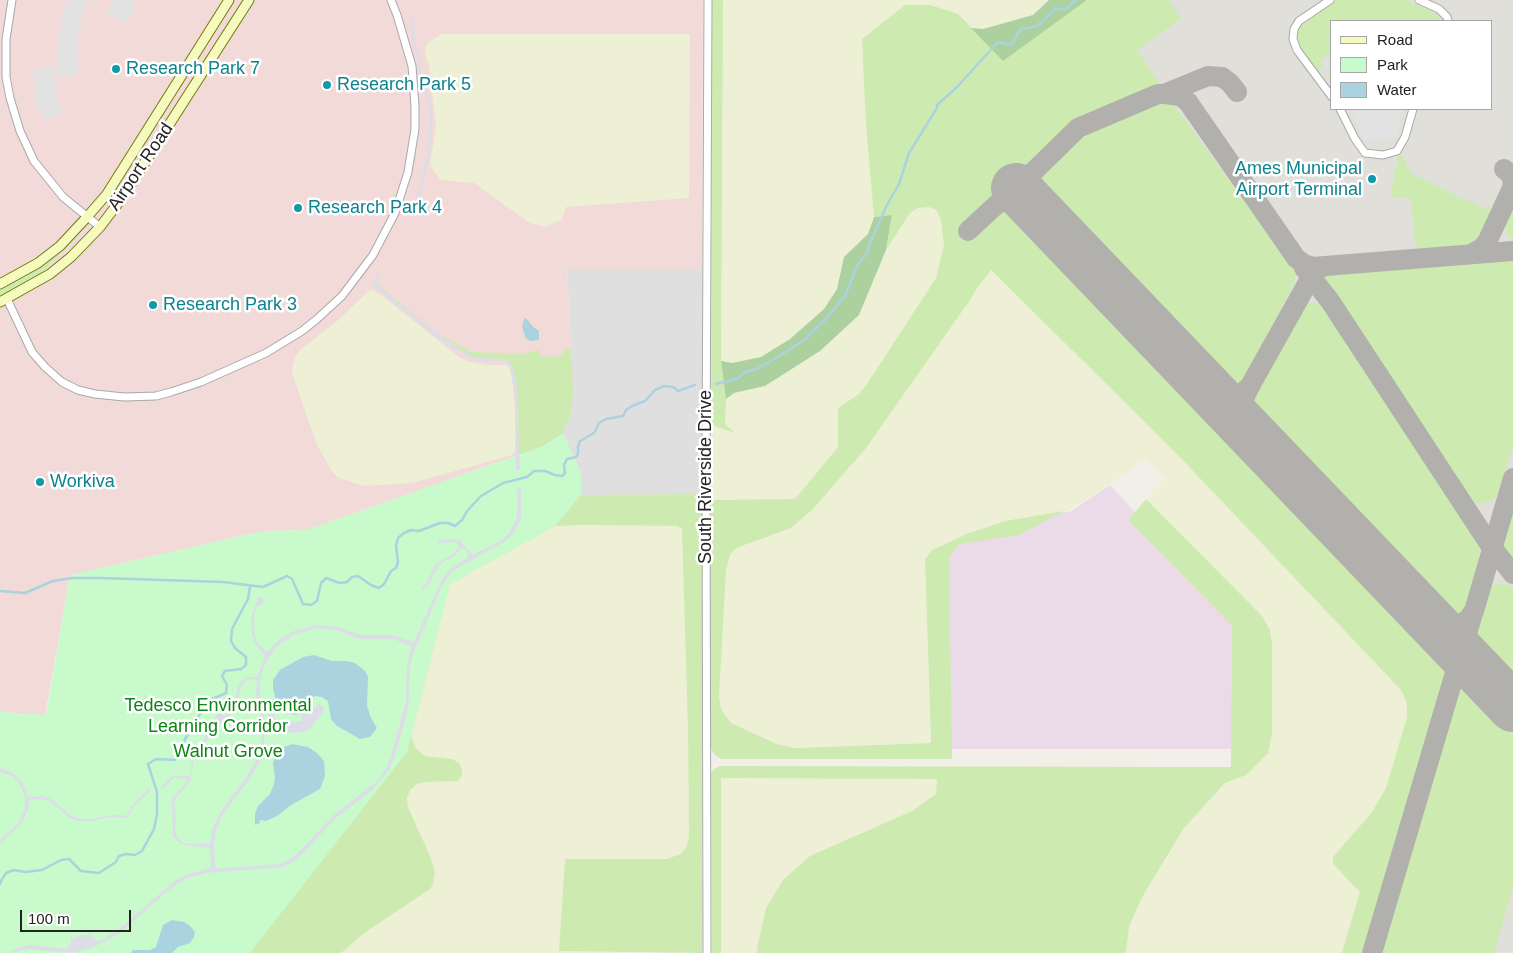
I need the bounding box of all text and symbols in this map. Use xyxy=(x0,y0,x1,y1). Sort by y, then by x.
legend xyxy=(1330,20,1493,110)
text: Road xyxy=(1377,31,1413,48)
text: Park xyxy=(1377,56,1408,73)
place label: Research Park 7 xyxy=(126,58,260,80)
marker: Research Park 7 xyxy=(110,63,122,75)
place label: Research Park 5 xyxy=(337,74,471,96)
marker: Research Park 5 xyxy=(321,79,333,91)
text: Water xyxy=(1377,81,1416,98)
street label: Airport Road xyxy=(104,119,178,215)
place label: Ames Municipal Airport Terminal xyxy=(1235,158,1362,200)
marker: Ames Municipal Airport Terminal xyxy=(1366,173,1378,185)
place label: Research Park 4 xyxy=(308,197,442,219)
marker: Research Park 4 xyxy=(292,202,304,214)
place label: Research Park 3 xyxy=(163,294,297,316)
marker: Research Park 3 xyxy=(147,299,159,311)
street label: South Riverside Drive xyxy=(695,390,717,564)
place label: Workiva xyxy=(50,471,115,493)
marker: Workiva xyxy=(34,476,46,488)
park label: Tedesco Environmental Learning Corridor xyxy=(124,695,312,738)
park label: Walnut Grove xyxy=(173,741,283,763)
scale bar xyxy=(22,900,134,932)
text: 100 m xyxy=(28,910,70,927)

